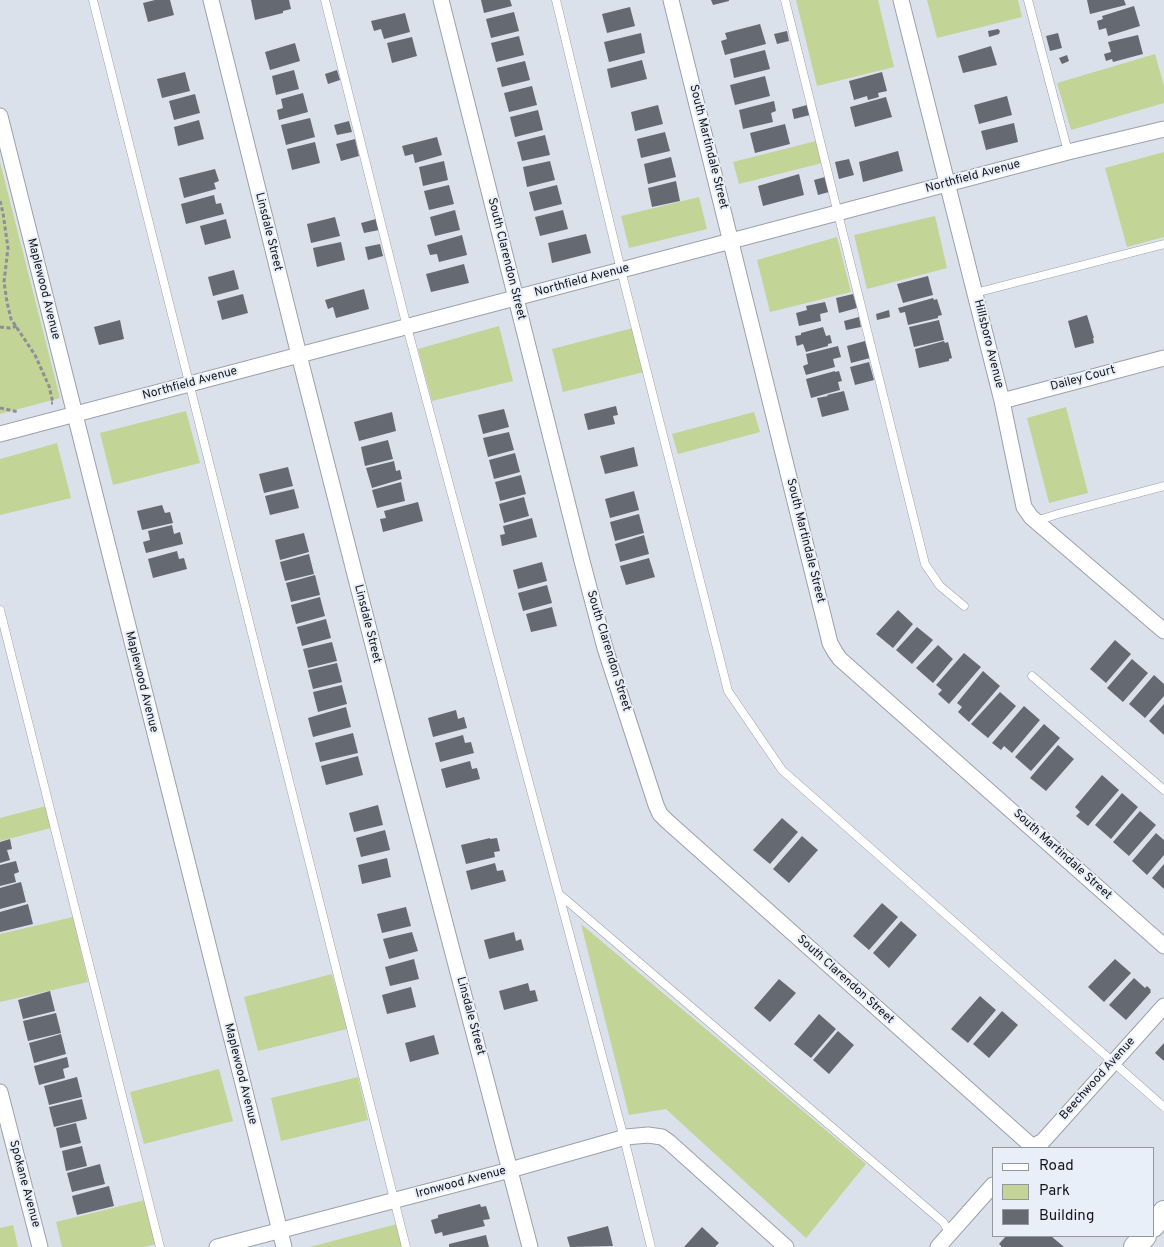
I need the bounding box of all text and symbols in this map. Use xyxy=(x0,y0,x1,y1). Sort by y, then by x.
street label: South Martindale Street xyxy=(686,83,730,211)
street label: Northfield Avenue xyxy=(924,157,1022,197)
street label: Linsdale Street xyxy=(251,191,285,273)
street label: South Clarendon Street xyxy=(484,196,528,322)
street label: Maplewood Avenue xyxy=(23,237,63,341)
street label: Northfield Avenue xyxy=(533,261,631,301)
street label: Hillsboro Avenue xyxy=(970,298,1006,390)
street label: Dailey Court xyxy=(1049,363,1117,395)
street label: Northfield Avenue xyxy=(141,364,239,404)
street label: South Martindale Street xyxy=(783,477,827,605)
street label: Linsdale Street xyxy=(350,583,384,665)
street label: South Clarendon Street xyxy=(583,589,633,713)
street label: Maplewood Avenue xyxy=(121,630,161,734)
street label: South Martindale Street xyxy=(1010,807,1114,903)
street label: South Clarendon Street xyxy=(794,933,896,1027)
street label: Linsdale Street xyxy=(453,975,487,1057)
street label: Maplewood Avenue xyxy=(220,1022,260,1126)
street label: Beechwood Avenue xyxy=(1057,1035,1139,1123)
street label: Spokane Avenue xyxy=(5,1139,43,1229)
legend xyxy=(992,1147,1154,1237)
text: Road xyxy=(1039,1157,1074,1176)
street label: Ironwood Avenue xyxy=(414,1164,508,1202)
text: Park xyxy=(1039,1182,1070,1201)
text: Building xyxy=(1039,1207,1094,1226)

